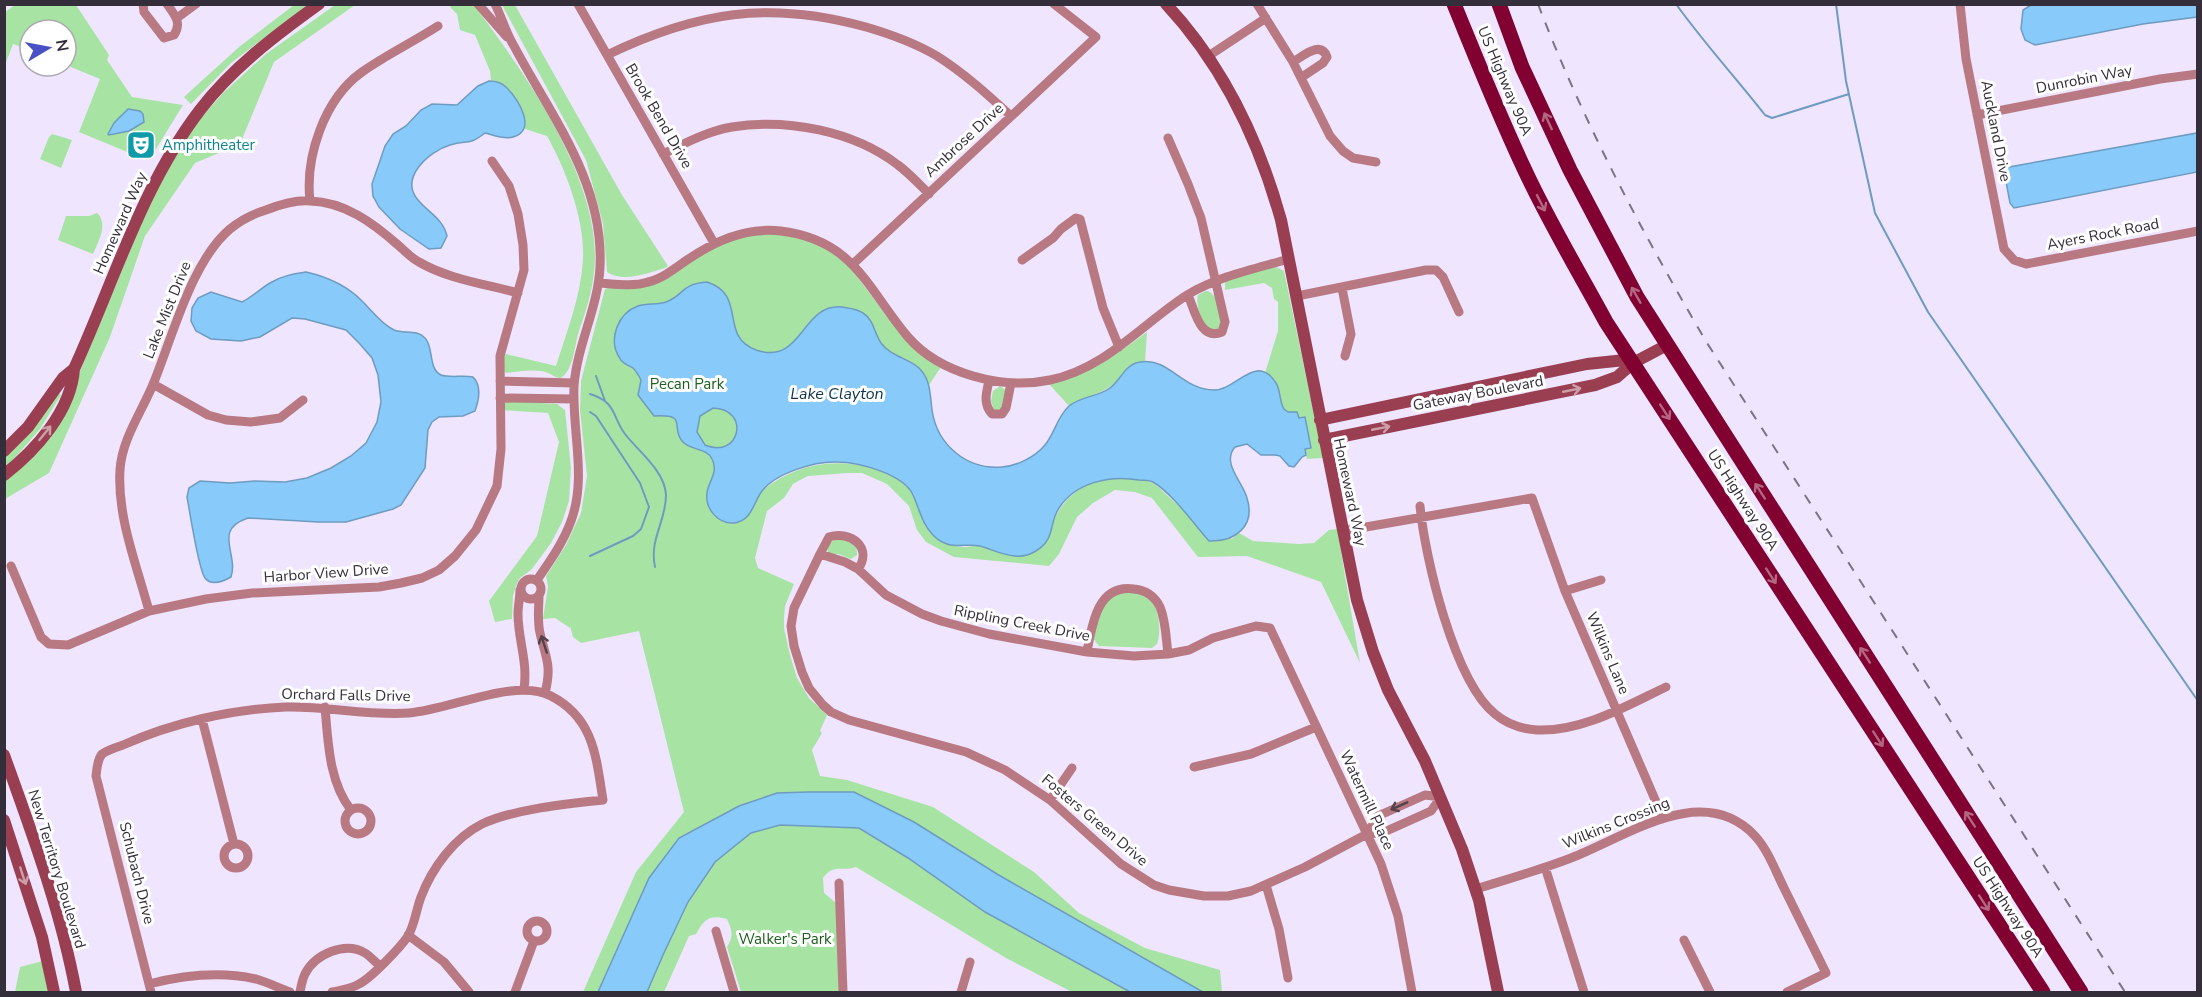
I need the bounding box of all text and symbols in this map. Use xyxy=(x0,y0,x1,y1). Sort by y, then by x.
north arrow xyxy=(18,18,78,78)
street label: US Highway 90A xyxy=(1473,23,1537,139)
text: N xyxy=(50,38,74,53)
street label: Brook Bend Drive xyxy=(621,60,697,172)
street label: Dunrobin Way xyxy=(2034,60,2134,98)
street label: Auckland Drive xyxy=(1976,79,2016,183)
street label: Ambrose Drive xyxy=(920,98,1008,182)
one-way arrow xyxy=(1541,113,1553,131)
theatre icon: Amphitheater xyxy=(125,129,157,161)
place label: Amphitheater xyxy=(162,135,255,155)
street label: Homeward Way xyxy=(88,168,152,277)
one-way arrow xyxy=(1536,194,1547,212)
street label: Ayers Rock Road xyxy=(2045,213,2161,255)
street label: Lake Mist Drive xyxy=(138,258,196,362)
one-way arrow xyxy=(1630,287,1642,304)
street label: Gateway Boulevard xyxy=(1411,371,1545,415)
park label: Pecan Park xyxy=(650,374,725,394)
water label: Lake Clayton xyxy=(790,383,884,405)
one-way arrow xyxy=(1562,384,1582,395)
one-way arrow xyxy=(1659,403,1671,420)
one-way arrow xyxy=(1371,422,1390,433)
one-way arrow xyxy=(38,425,51,441)
street label: Homeward Way xyxy=(1329,436,1371,548)
street label: US Highway 90A xyxy=(1703,445,1783,555)
one-way arrow xyxy=(1754,483,1766,499)
street label: Harbor View Drive xyxy=(263,559,389,587)
one-way arrow xyxy=(1765,567,1778,584)
street label: Rippling Creek Drive xyxy=(952,600,1092,646)
street label: Wilkins Lane xyxy=(1582,609,1634,697)
one-way arrow xyxy=(538,635,549,654)
one-way arrow xyxy=(1859,647,1871,664)
street label: Orchard Falls Drive xyxy=(281,684,411,706)
one-way arrow xyxy=(1872,730,1884,747)
street label: Watermill Place xyxy=(1335,747,1399,853)
street label: Fosters Green Drive xyxy=(1038,770,1152,870)
street label: New Territory Boulevard xyxy=(23,787,91,951)
street label: Wilkins Crossing xyxy=(1559,792,1673,854)
one-way arrow xyxy=(1390,802,1408,813)
one-way arrow xyxy=(1964,811,1976,828)
street label: Schubach Drive xyxy=(115,820,159,926)
street label: US Highway 90A xyxy=(1968,852,2048,962)
one-way arrow xyxy=(18,866,29,885)
one-way arrow xyxy=(1978,894,1990,910)
park label: Walker's Park xyxy=(738,929,832,949)

